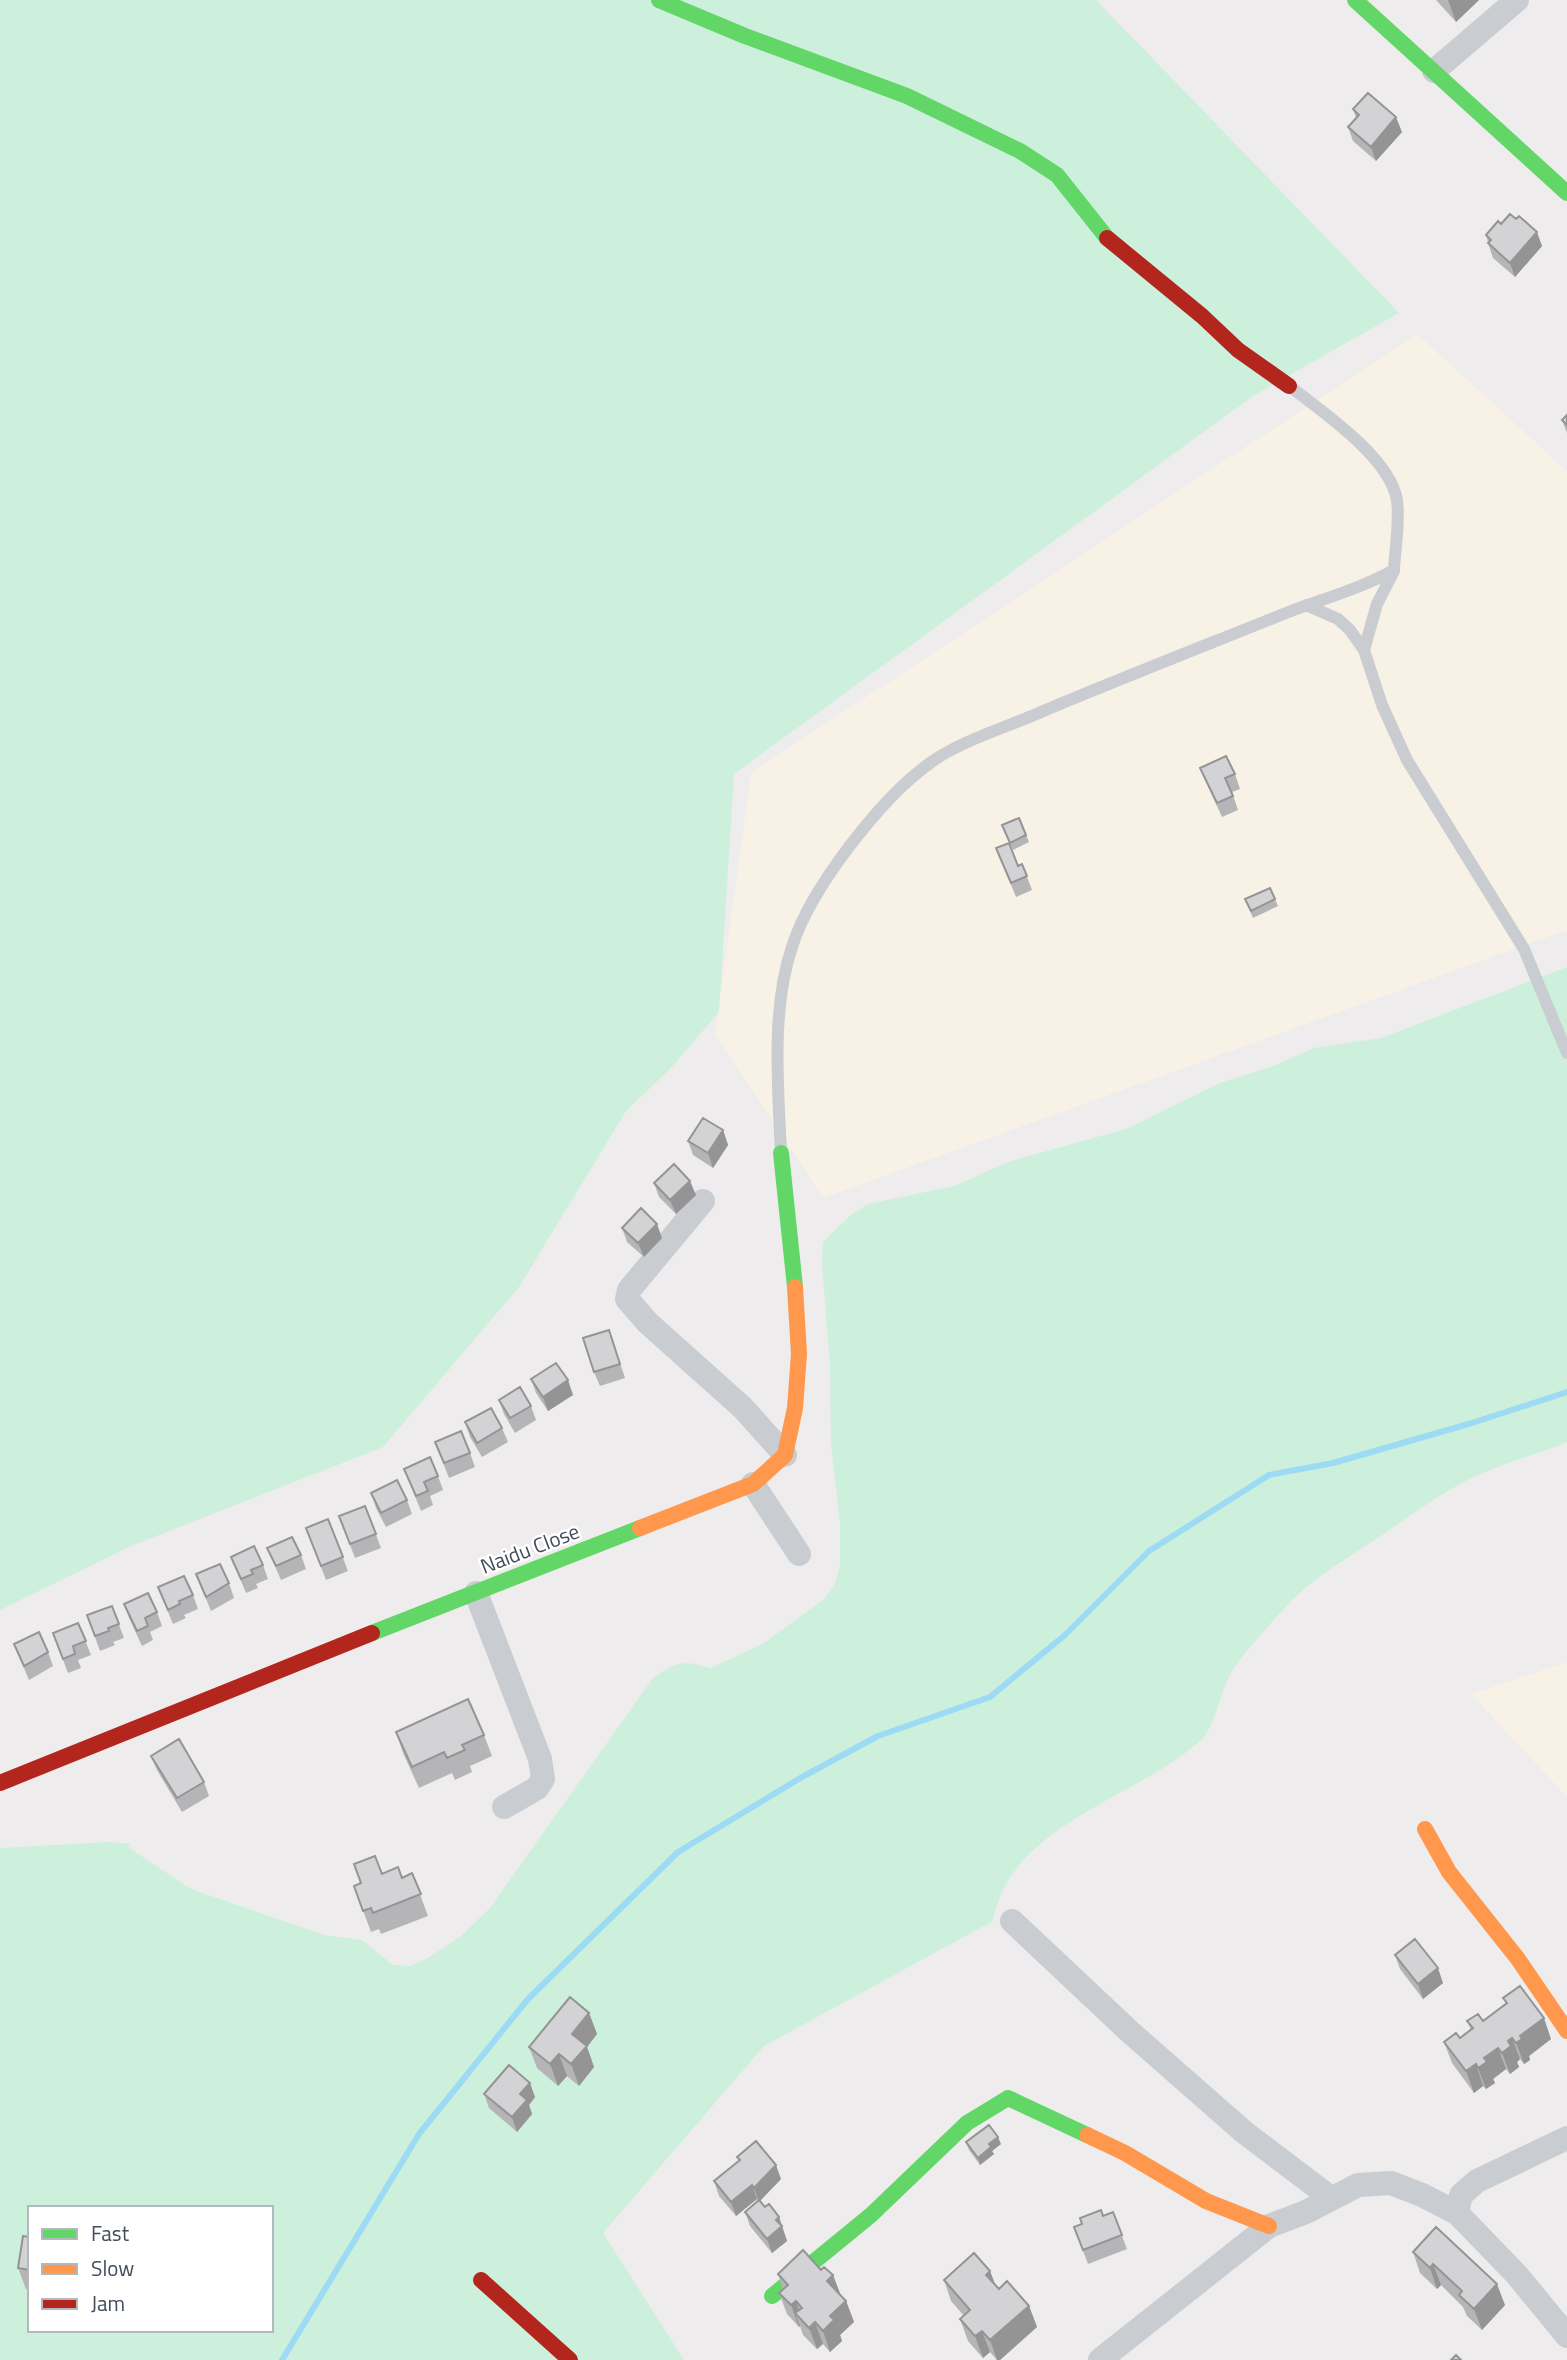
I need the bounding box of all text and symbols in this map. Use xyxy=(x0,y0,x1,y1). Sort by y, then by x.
street label: Naidu Close xyxy=(475,1515,584,1582)
legend xyxy=(28,2206,273,2332)
text: Fast xyxy=(91,2217,130,2249)
text: Slow xyxy=(91,2252,134,2284)
text: Jam xyxy=(91,2287,125,2319)

